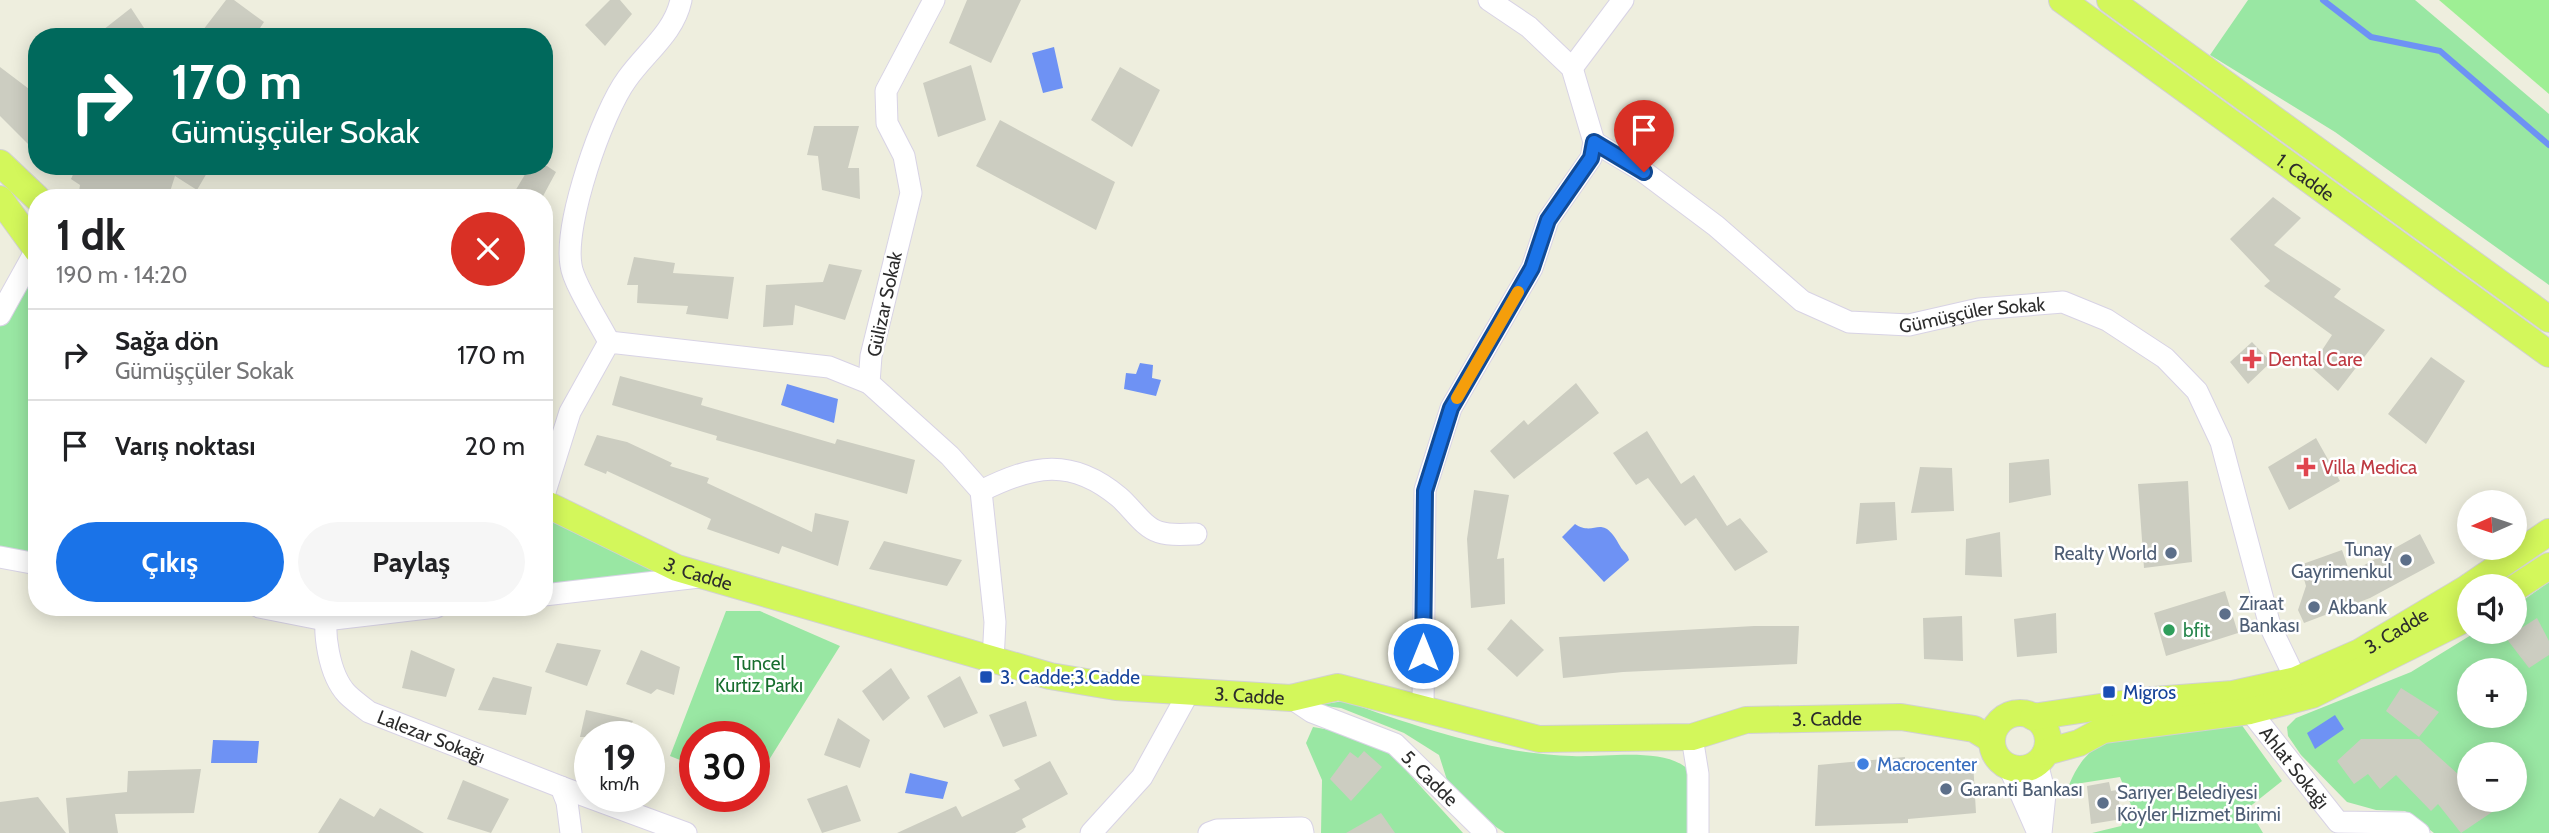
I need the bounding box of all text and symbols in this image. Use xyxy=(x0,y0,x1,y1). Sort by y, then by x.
text: 170 m xyxy=(171,52,302,111)
icon: right xyxy=(56,56,147,147)
pin xyxy=(1614,100,1674,172)
icon: arrive xyxy=(1625,111,1663,149)
text: Gümüşçüler Sokak xyxy=(171,112,420,151)
street label: 1. Cadde xyxy=(2272,149,2339,206)
text: 1 dk xyxy=(56,209,125,261)
button: close xyxy=(451,212,525,286)
street label: Gülizar Sokak xyxy=(862,249,907,359)
text: 190 m · 14:20 xyxy=(56,261,187,289)
street label: Gümüşçüler Sokak xyxy=(1899,293,2046,337)
text: Sağa dön xyxy=(115,325,219,357)
icon: right xyxy=(56,336,94,374)
text: 170 m xyxy=(457,339,525,371)
place label: Dental Care xyxy=(2268,348,2363,371)
marker: Dental Care xyxy=(2242,349,2262,369)
text: Gümüşçüler Sokak xyxy=(115,357,294,385)
icon: arrive xyxy=(56,427,94,465)
text: Varış noktası xyxy=(115,430,256,462)
text: 20 m xyxy=(465,430,525,462)
place label: Villa Medica xyxy=(2322,456,2417,479)
marker: Villa Medica xyxy=(2296,457,2316,477)
north arrow xyxy=(2457,490,2527,560)
map controls xyxy=(2457,490,2527,812)
button: Çıkış xyxy=(56,522,284,602)
button: Paylaş xyxy=(298,522,525,602)
place label: Tunay Gayrimenkul xyxy=(2291,538,2393,583)
place label: Realty World xyxy=(2054,542,2157,565)
marker: Realty World xyxy=(2163,545,2179,561)
street label: 3. Cadde xyxy=(660,552,735,595)
marker: Tunay Gayrimenkul xyxy=(2398,552,2414,568)
button: sound xyxy=(2457,574,2527,644)
place label: Ziraat Bankası xyxy=(2239,592,2300,637)
place label: Akbank xyxy=(2328,596,2388,619)
marker: Akbank xyxy=(2306,599,2322,615)
street label: 3. Cadde xyxy=(2360,603,2433,659)
marker: Ziraat Bankası xyxy=(2217,606,2233,622)
position arrow xyxy=(1386,616,1460,690)
place label: bfit xyxy=(2183,619,2211,642)
marker: bfit xyxy=(2161,622,2177,638)
park label: Tuncel Kurtiz Parkı xyxy=(715,652,803,697)
button: + xyxy=(2457,658,2527,728)
place label: 3. Cadde;3.Cadde xyxy=(1000,666,1140,689)
marker: 3. Cadde;3.Cadde xyxy=(978,669,994,685)
place label: Migros xyxy=(2123,681,2176,704)
street label: 3. Cadde xyxy=(1214,682,1285,710)
marker: Migros xyxy=(2101,684,2117,700)
street label: Lalezar Sokağı xyxy=(374,705,488,768)
street label: 3. Cadde xyxy=(1792,707,1862,731)
speed limit sign: 30 xyxy=(679,721,770,812)
street label: Ahlat Sokağı xyxy=(2255,722,2334,814)
text: 19 xyxy=(603,736,636,779)
button: − xyxy=(2457,742,2527,812)
street label: 5. Cadde xyxy=(1396,746,1463,811)
place label: Macrocenter xyxy=(1877,753,1977,776)
marker: Macrocenter xyxy=(1855,756,1871,772)
text: km/h xyxy=(600,773,639,795)
place label: Garanti Bankası xyxy=(1960,778,2083,801)
marker: Garanti Bankası xyxy=(1938,781,1954,797)
place label: Sarıyer Belediyesi Köyler Hizmet Birimi xyxy=(2117,781,2281,826)
marker: Sarıyer Belediyesi Köyler Hizmet Birimi xyxy=(2095,795,2111,811)

